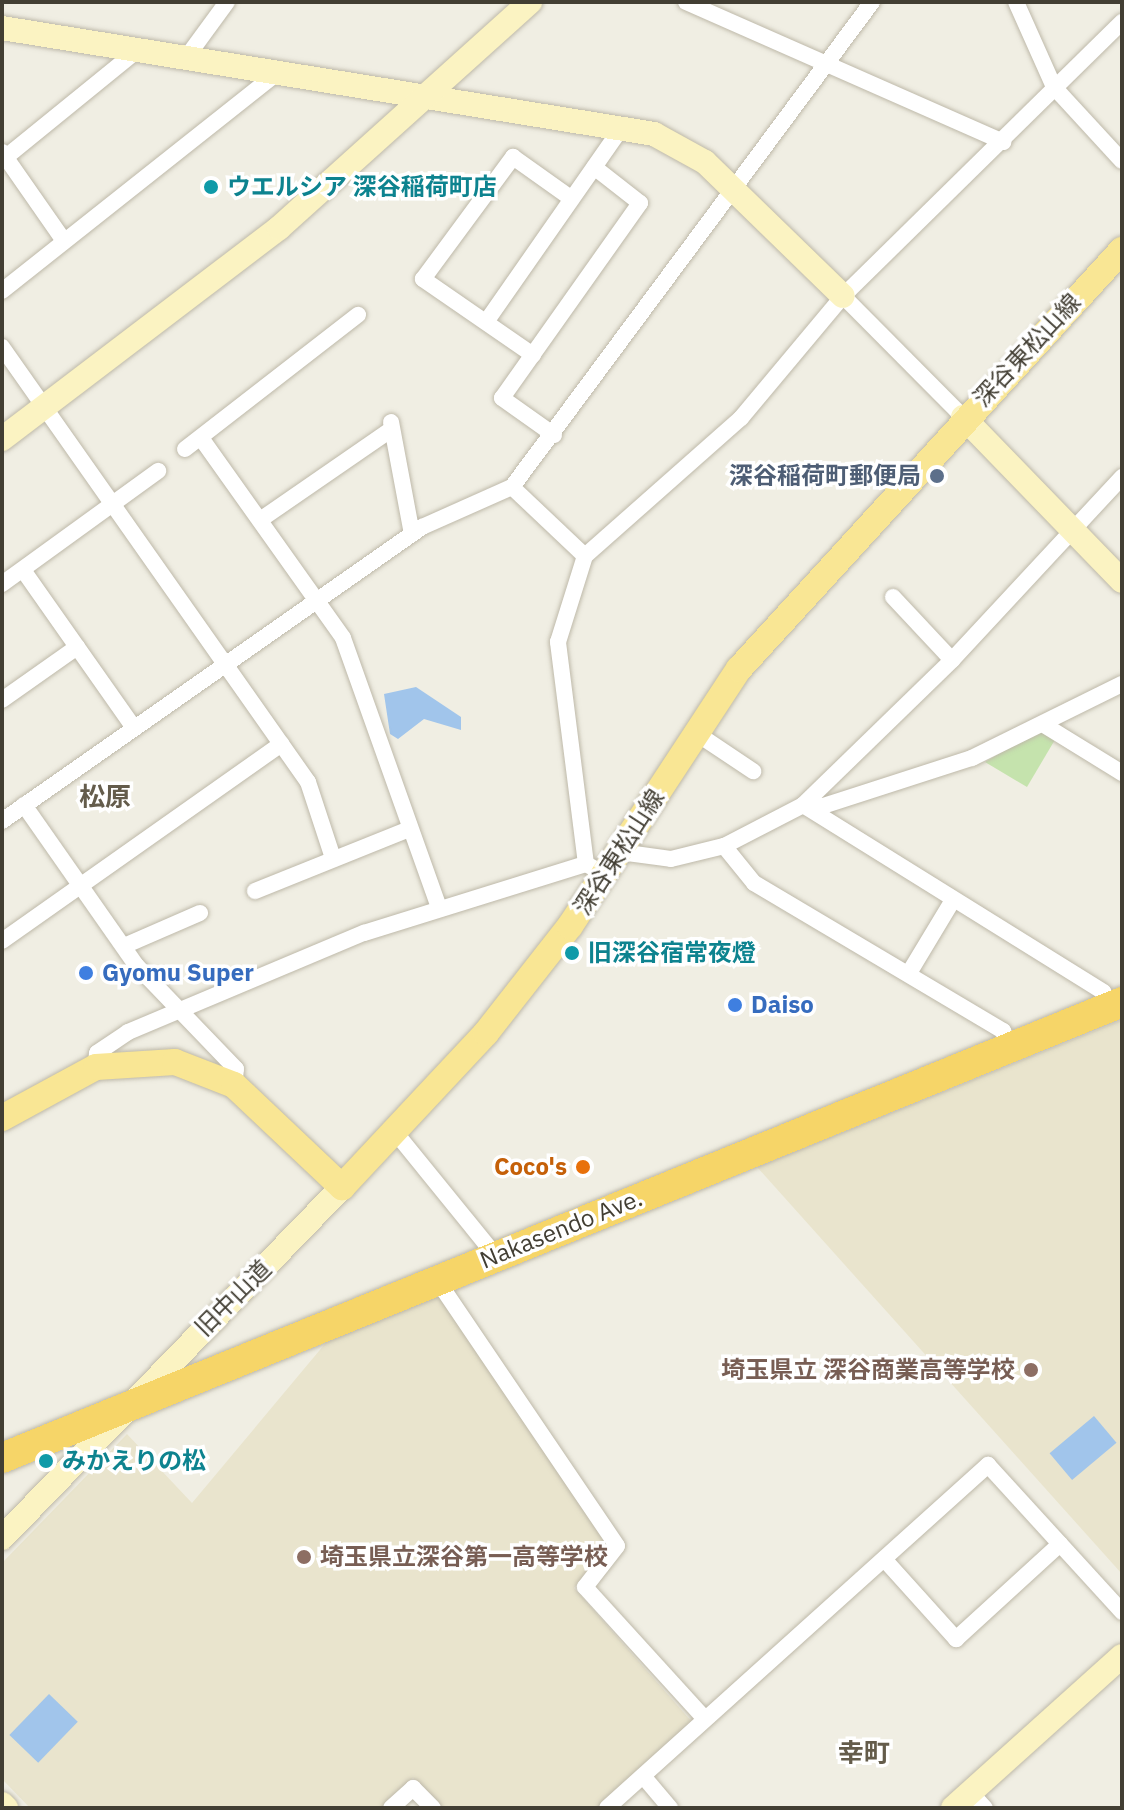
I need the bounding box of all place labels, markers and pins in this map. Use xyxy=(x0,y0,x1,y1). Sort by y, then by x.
place label: ウエルシア 深谷稲荷町店 xyxy=(227,173,497,201)
marker: ウエルシア 深谷稲荷町店 xyxy=(202,178,220,196)
place label: 深谷稲荷町郵便局 xyxy=(729,462,921,490)
marker: 深谷稲荷町郵便局 xyxy=(928,467,946,485)
place label: 旧深谷宿常夜燈 xyxy=(588,939,756,967)
marker: 旧深谷宿常夜燈 xyxy=(563,944,581,962)
place label: Gyomu Super xyxy=(102,959,254,987)
marker: Gyomu Super xyxy=(77,964,95,982)
place label: Daiso xyxy=(751,991,814,1019)
marker: Daiso xyxy=(726,996,744,1014)
place label: Coco's xyxy=(494,1153,567,1181)
marker: Coco's xyxy=(574,1158,592,1176)
place label: 埼玉県立 深谷商業高等学校 xyxy=(721,1356,1015,1384)
marker: 埼玉県立 深谷商業高等学校 xyxy=(1022,1361,1040,1379)
place label: みかえりの松 xyxy=(62,1447,206,1475)
marker: みかえりの松 xyxy=(37,1452,55,1470)
place label: 埼玉県立深谷第一高等学校 xyxy=(320,1543,608,1571)
marker: 埼玉県立深谷第一高等学校 xyxy=(295,1548,313,1566)

